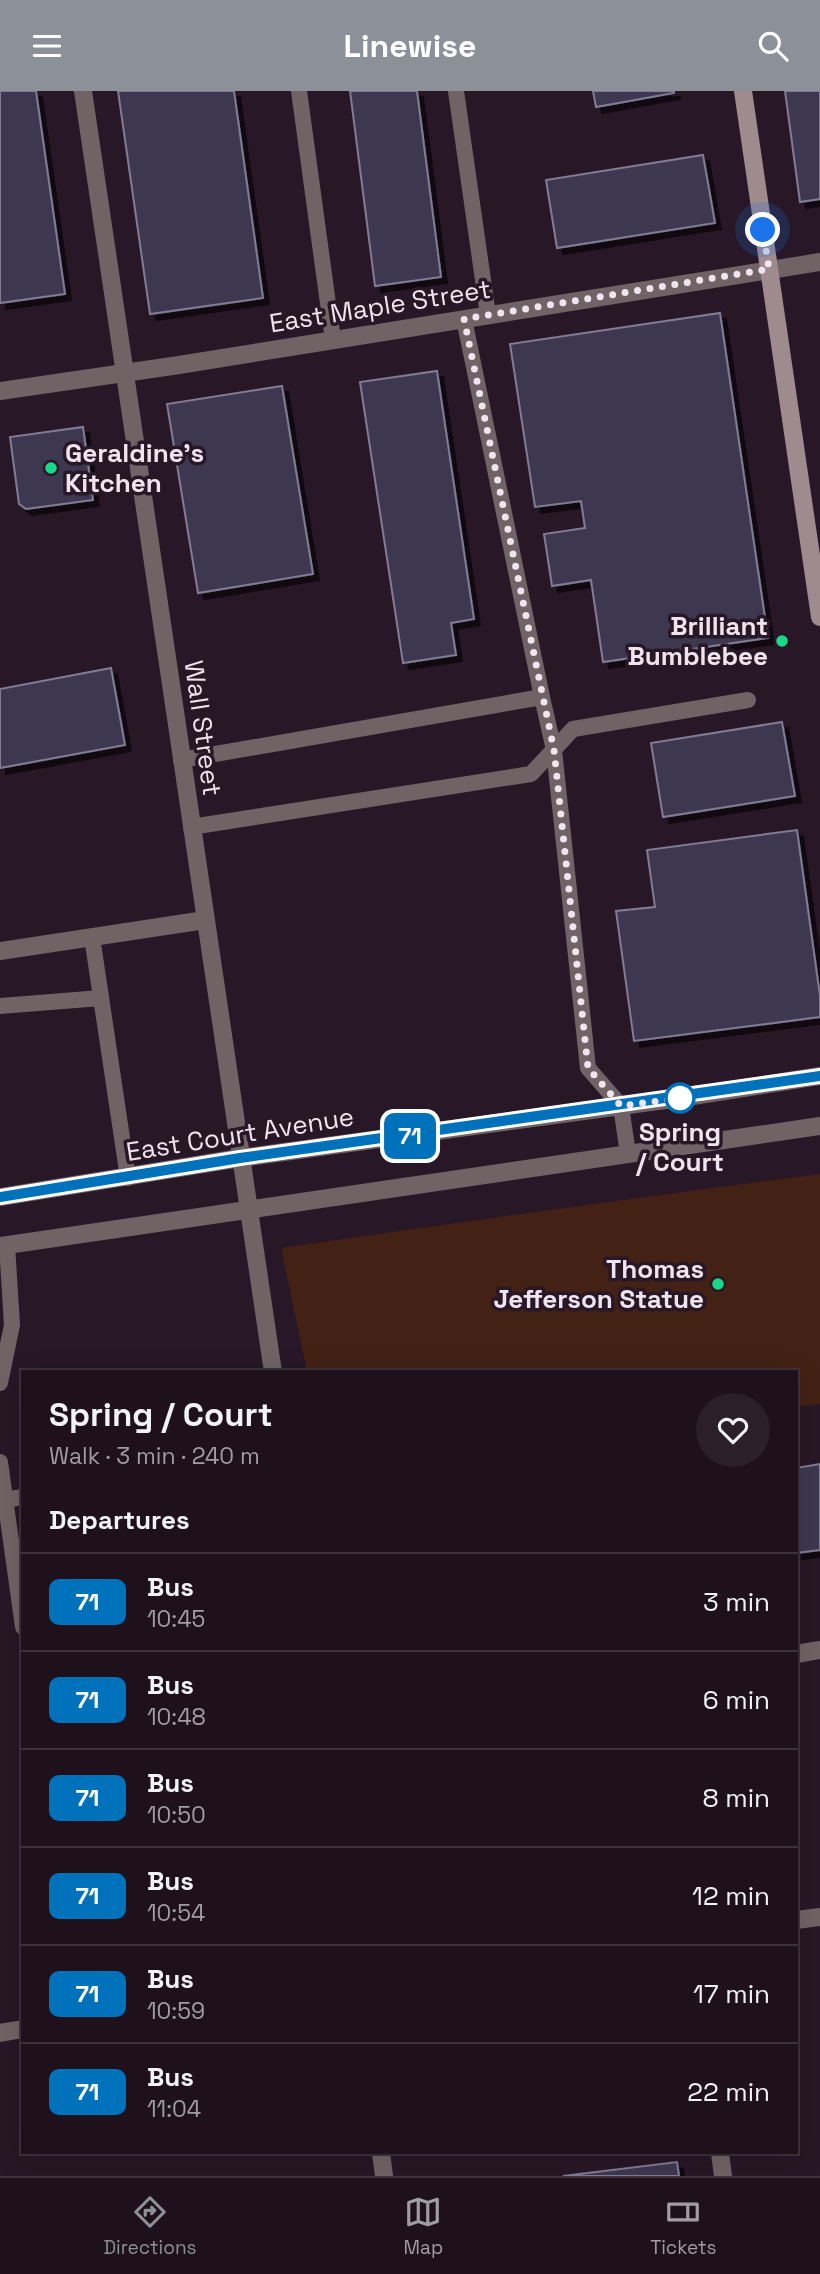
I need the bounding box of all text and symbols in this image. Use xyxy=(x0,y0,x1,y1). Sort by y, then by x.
text: Linewise xyxy=(344,26,476,66)
icon: menu xyxy=(28,27,66,65)
icon: search xyxy=(754,27,792,65)
your location xyxy=(745,212,780,247)
street label: East Maple Street xyxy=(267,272,493,340)
place label: Geraldine's Kitchen xyxy=(65,436,204,500)
marker: Geraldine's Kitchen xyxy=(43,460,59,476)
place label: Brilliant Bumblebee xyxy=(627,609,768,673)
marker: Brilliant Bumblebee xyxy=(774,633,790,649)
street label: Wall Street xyxy=(177,658,229,798)
marker: Spring / Court xyxy=(665,1083,695,1113)
street label: East Court Avenue xyxy=(124,1099,356,1169)
line badge: 71 xyxy=(378,1113,442,1159)
place label: Spring / Court xyxy=(635,1115,724,1179)
text: 71 xyxy=(398,1120,422,1151)
place label: Thomas Jefferson Statue xyxy=(493,1252,704,1316)
marker: Thomas Jefferson Statue xyxy=(710,1276,726,1292)
button: heart xyxy=(696,1393,770,1467)
text: Spring / Court xyxy=(49,1394,273,1436)
text: Walk · 3 min · 240 m xyxy=(49,1441,260,1471)
text: Departures xyxy=(49,1503,190,1537)
text: Bus xyxy=(147,1570,194,1604)
text: 3 min xyxy=(703,1585,770,1619)
text: 71 xyxy=(76,1586,99,1617)
text: 10:45 xyxy=(147,1604,205,1634)
text: Bus xyxy=(147,1668,194,1702)
text: 6 min xyxy=(703,1683,770,1717)
text: 71 xyxy=(76,1684,99,1715)
text: 10:48 xyxy=(147,1702,206,1732)
text: Bus xyxy=(147,1766,194,1800)
text: 8 min xyxy=(702,1781,770,1815)
text: 71 xyxy=(76,1782,99,1813)
text: 10:50 xyxy=(147,1800,206,1830)
text: Bus xyxy=(147,1864,194,1898)
text: 12 min xyxy=(692,1879,770,1913)
text: 71 xyxy=(76,1880,99,1911)
text: 10:54 xyxy=(147,1898,205,1928)
text: Bus xyxy=(147,1962,194,1996)
text: 17 min xyxy=(693,1977,770,2011)
text: 71 xyxy=(76,1978,99,2009)
text: 10:59 xyxy=(147,1996,205,2026)
text: Bus xyxy=(147,2060,194,2094)
text: 22 min xyxy=(687,2075,770,2109)
text: 71 xyxy=(76,2076,99,2107)
text: 11:04 xyxy=(147,2094,201,2124)
tab: Directions xyxy=(103,2193,197,2260)
tab: Map xyxy=(404,2193,443,2260)
tab: Tickets xyxy=(650,2193,717,2260)

